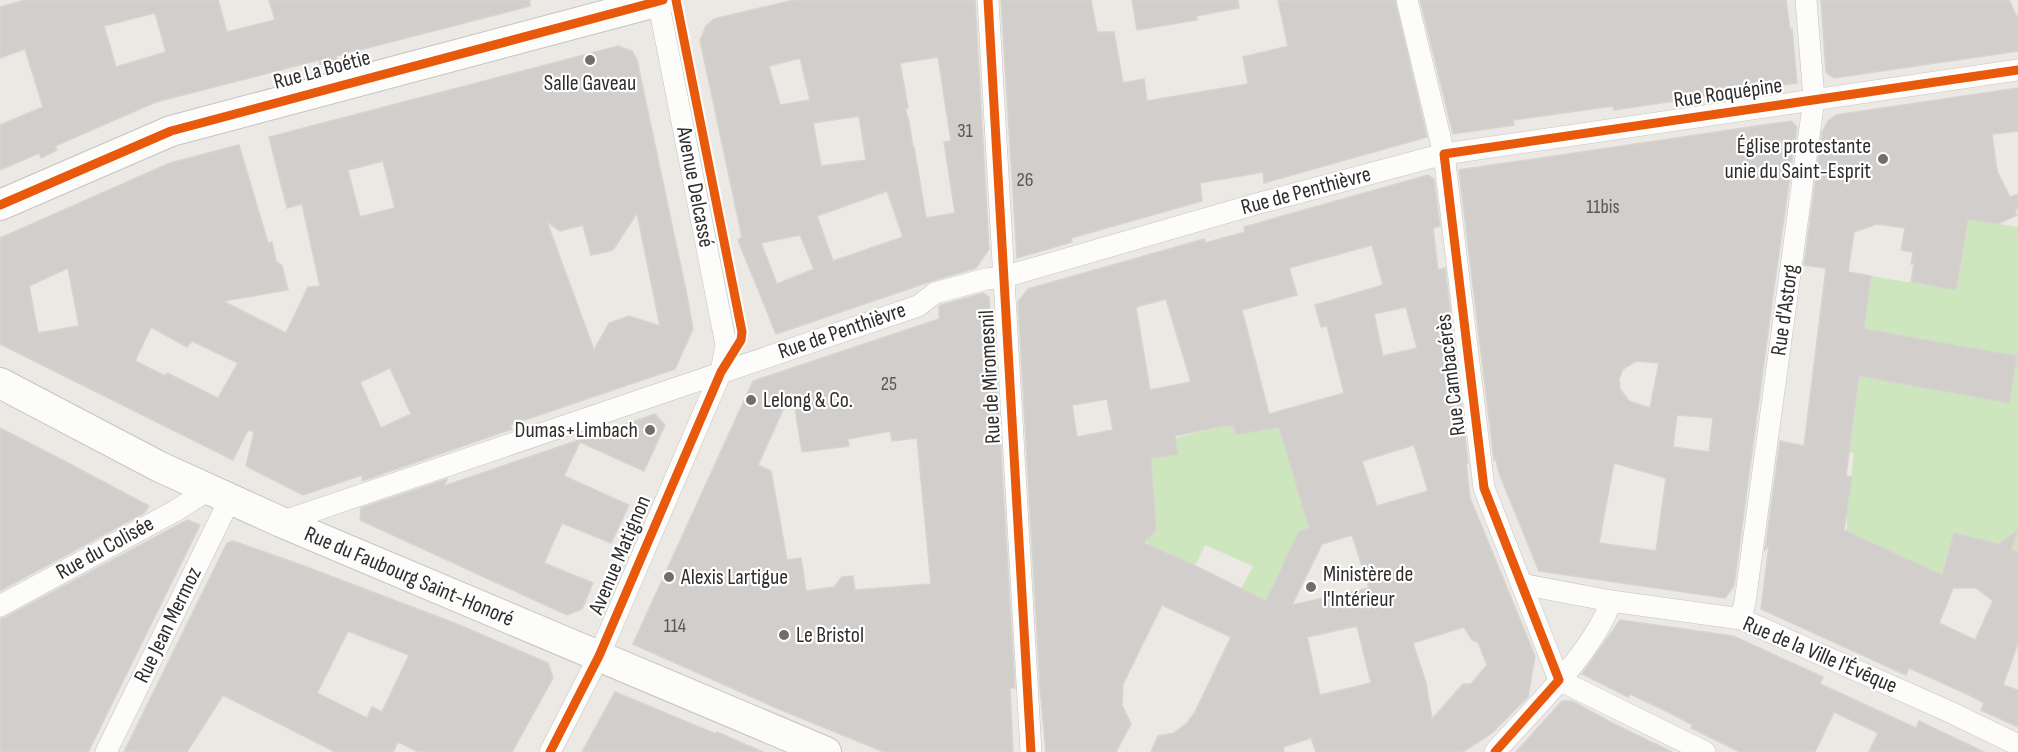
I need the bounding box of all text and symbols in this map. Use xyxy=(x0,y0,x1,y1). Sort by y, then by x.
street label: Rue La Boétie xyxy=(271,44,373,96)
marker: Salle Gaveau xyxy=(583,53,597,67)
place label: Salle Gaveau xyxy=(544,70,636,97)
street label: Rue Roquépine xyxy=(1672,72,1784,114)
house number: 31 xyxy=(957,119,973,143)
street label: Avenue Delcassé xyxy=(670,123,720,250)
place label: Église protestante unie du Saint-Esprit xyxy=(1725,133,1871,185)
marker: Église protestante unie du Saint-Esprit xyxy=(1876,152,1890,166)
street label: Rue de Penthièvre xyxy=(1238,161,1374,221)
house number: 26 xyxy=(1017,168,1034,192)
house number: 11bis xyxy=(1586,195,1620,219)
street label: Rue d'Astorg xyxy=(1765,262,1805,357)
street label: Rue de Penthièvre xyxy=(775,297,909,365)
street label: Rue de Miromesnil xyxy=(973,309,1007,445)
street label: Rue Cambacérès xyxy=(1430,312,1472,437)
house number: 25 xyxy=(881,372,897,396)
place label: Lelong & Co. xyxy=(763,387,853,414)
marker: Lelong & Co. xyxy=(744,393,758,407)
place label: Dumas+Limbach xyxy=(515,417,638,444)
marker: Dumas+Limbach xyxy=(643,423,657,437)
street label: Avenue Matignon xyxy=(582,492,657,619)
street label: Rue du Colisée xyxy=(51,510,159,586)
street label: Rue du Faubourg Saint-Honoré xyxy=(301,520,518,632)
place label: Ministère de l'Intérieur xyxy=(1323,561,1413,613)
street label: Rue Jean Mermoz xyxy=(128,563,208,687)
place label: Alexis Lartigue xyxy=(680,564,788,591)
marker: Alexis Lartigue xyxy=(662,570,676,584)
marker: Ministère de l'Intérieur xyxy=(1304,580,1318,594)
street label: Rue de la Ville l'Évêque xyxy=(1739,610,1901,700)
house number: 114 xyxy=(664,614,686,638)
place label: Le Bristol xyxy=(796,622,864,649)
marker: Le Bristol xyxy=(777,628,791,642)

